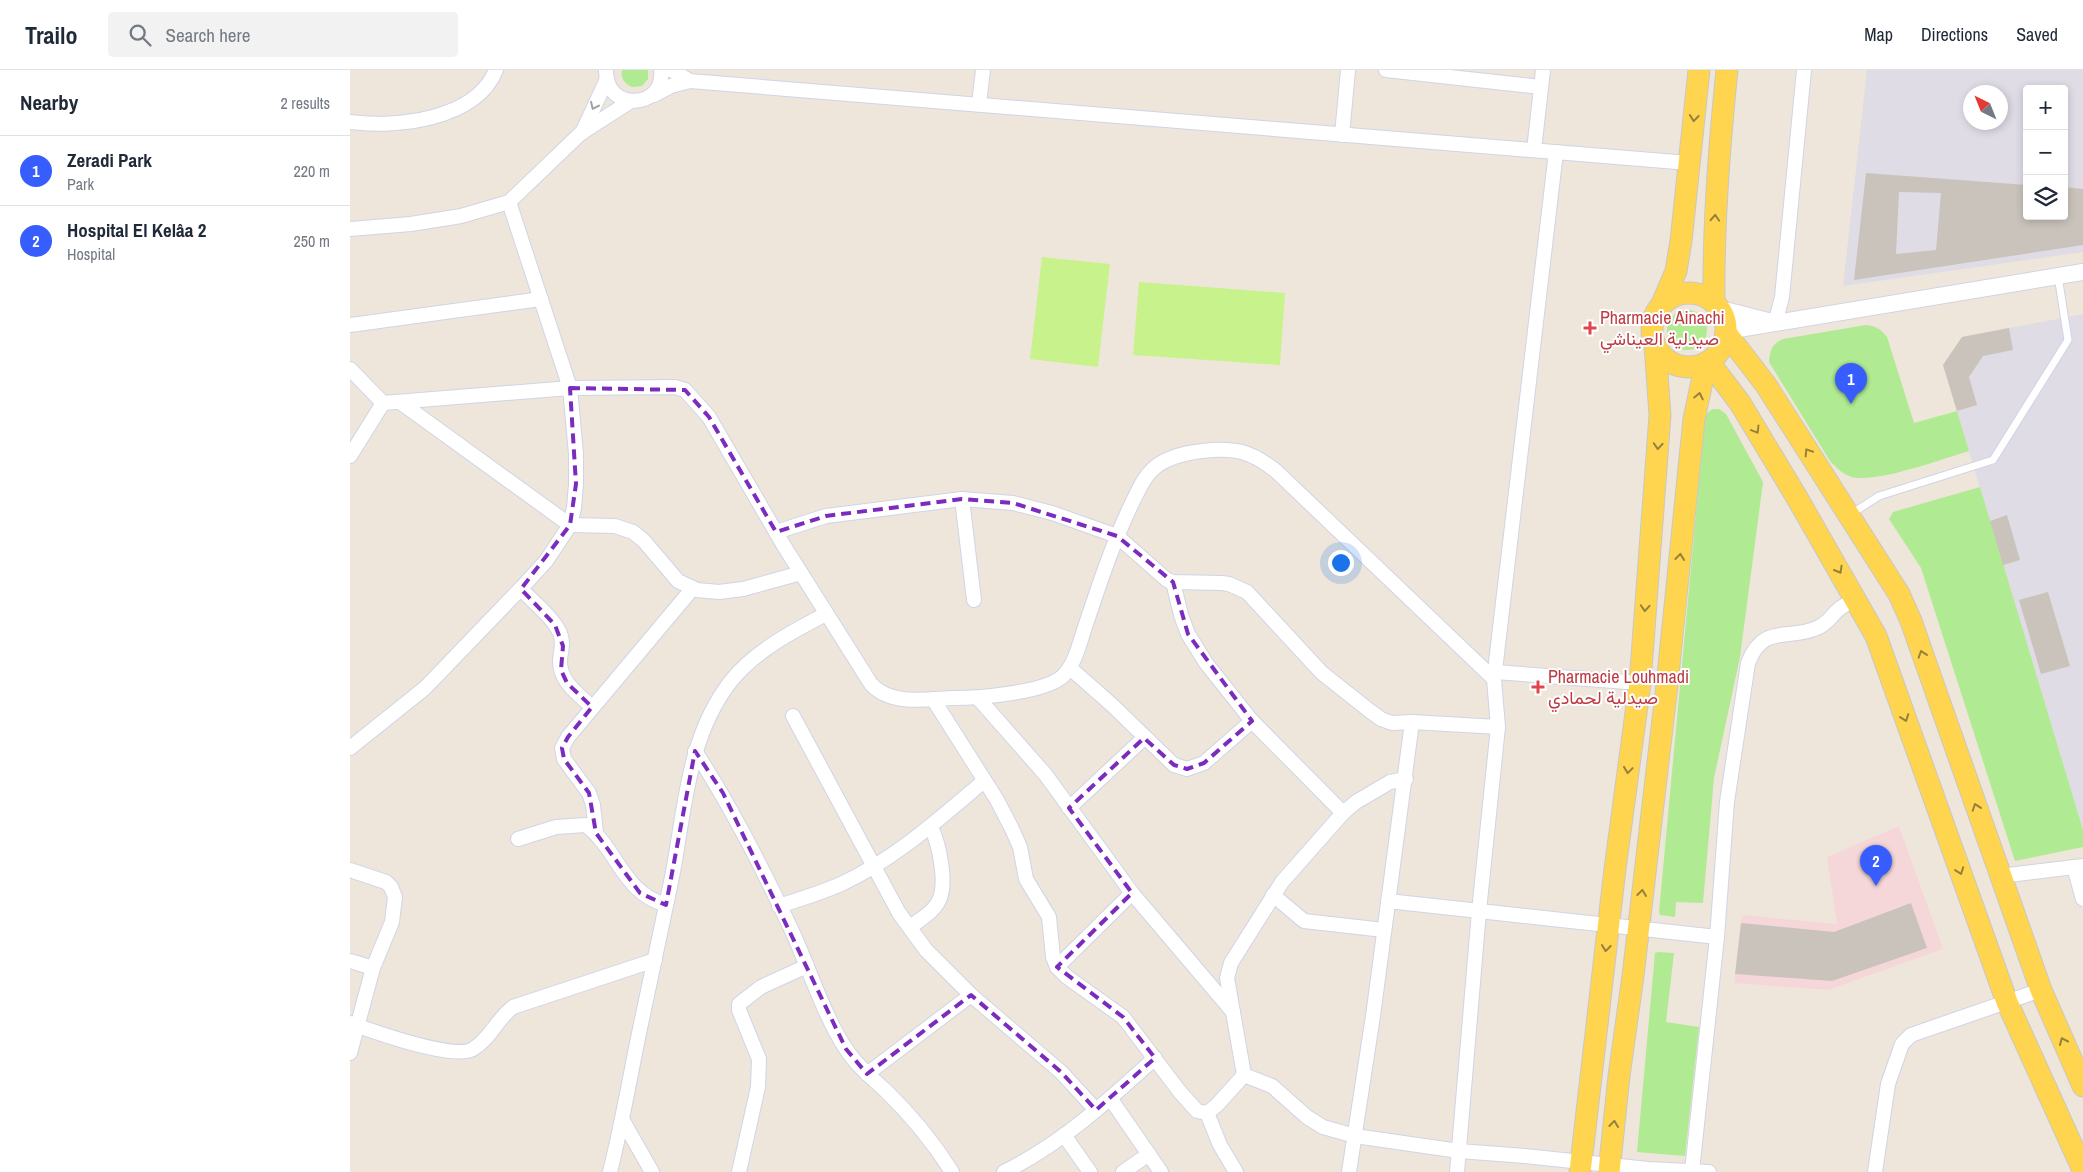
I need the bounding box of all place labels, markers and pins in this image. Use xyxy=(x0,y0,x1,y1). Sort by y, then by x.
place label: Pharmacie Ainachi صيدلية العيناشي xyxy=(1600,305,1725,354)
marker: Pharmacie Ainachi صيدلية العيناشي xyxy=(1584,322,1596,334)
pin: 1 xyxy=(1835,363,1867,404)
place label: Pharmacie Louhmadi صيدلية لحمادي xyxy=(1548,664,1689,713)
marker: Pharmacie Louhmadi صيدلية لحمادي xyxy=(1532,681,1544,693)
pin: 2 xyxy=(1860,845,1892,886)

